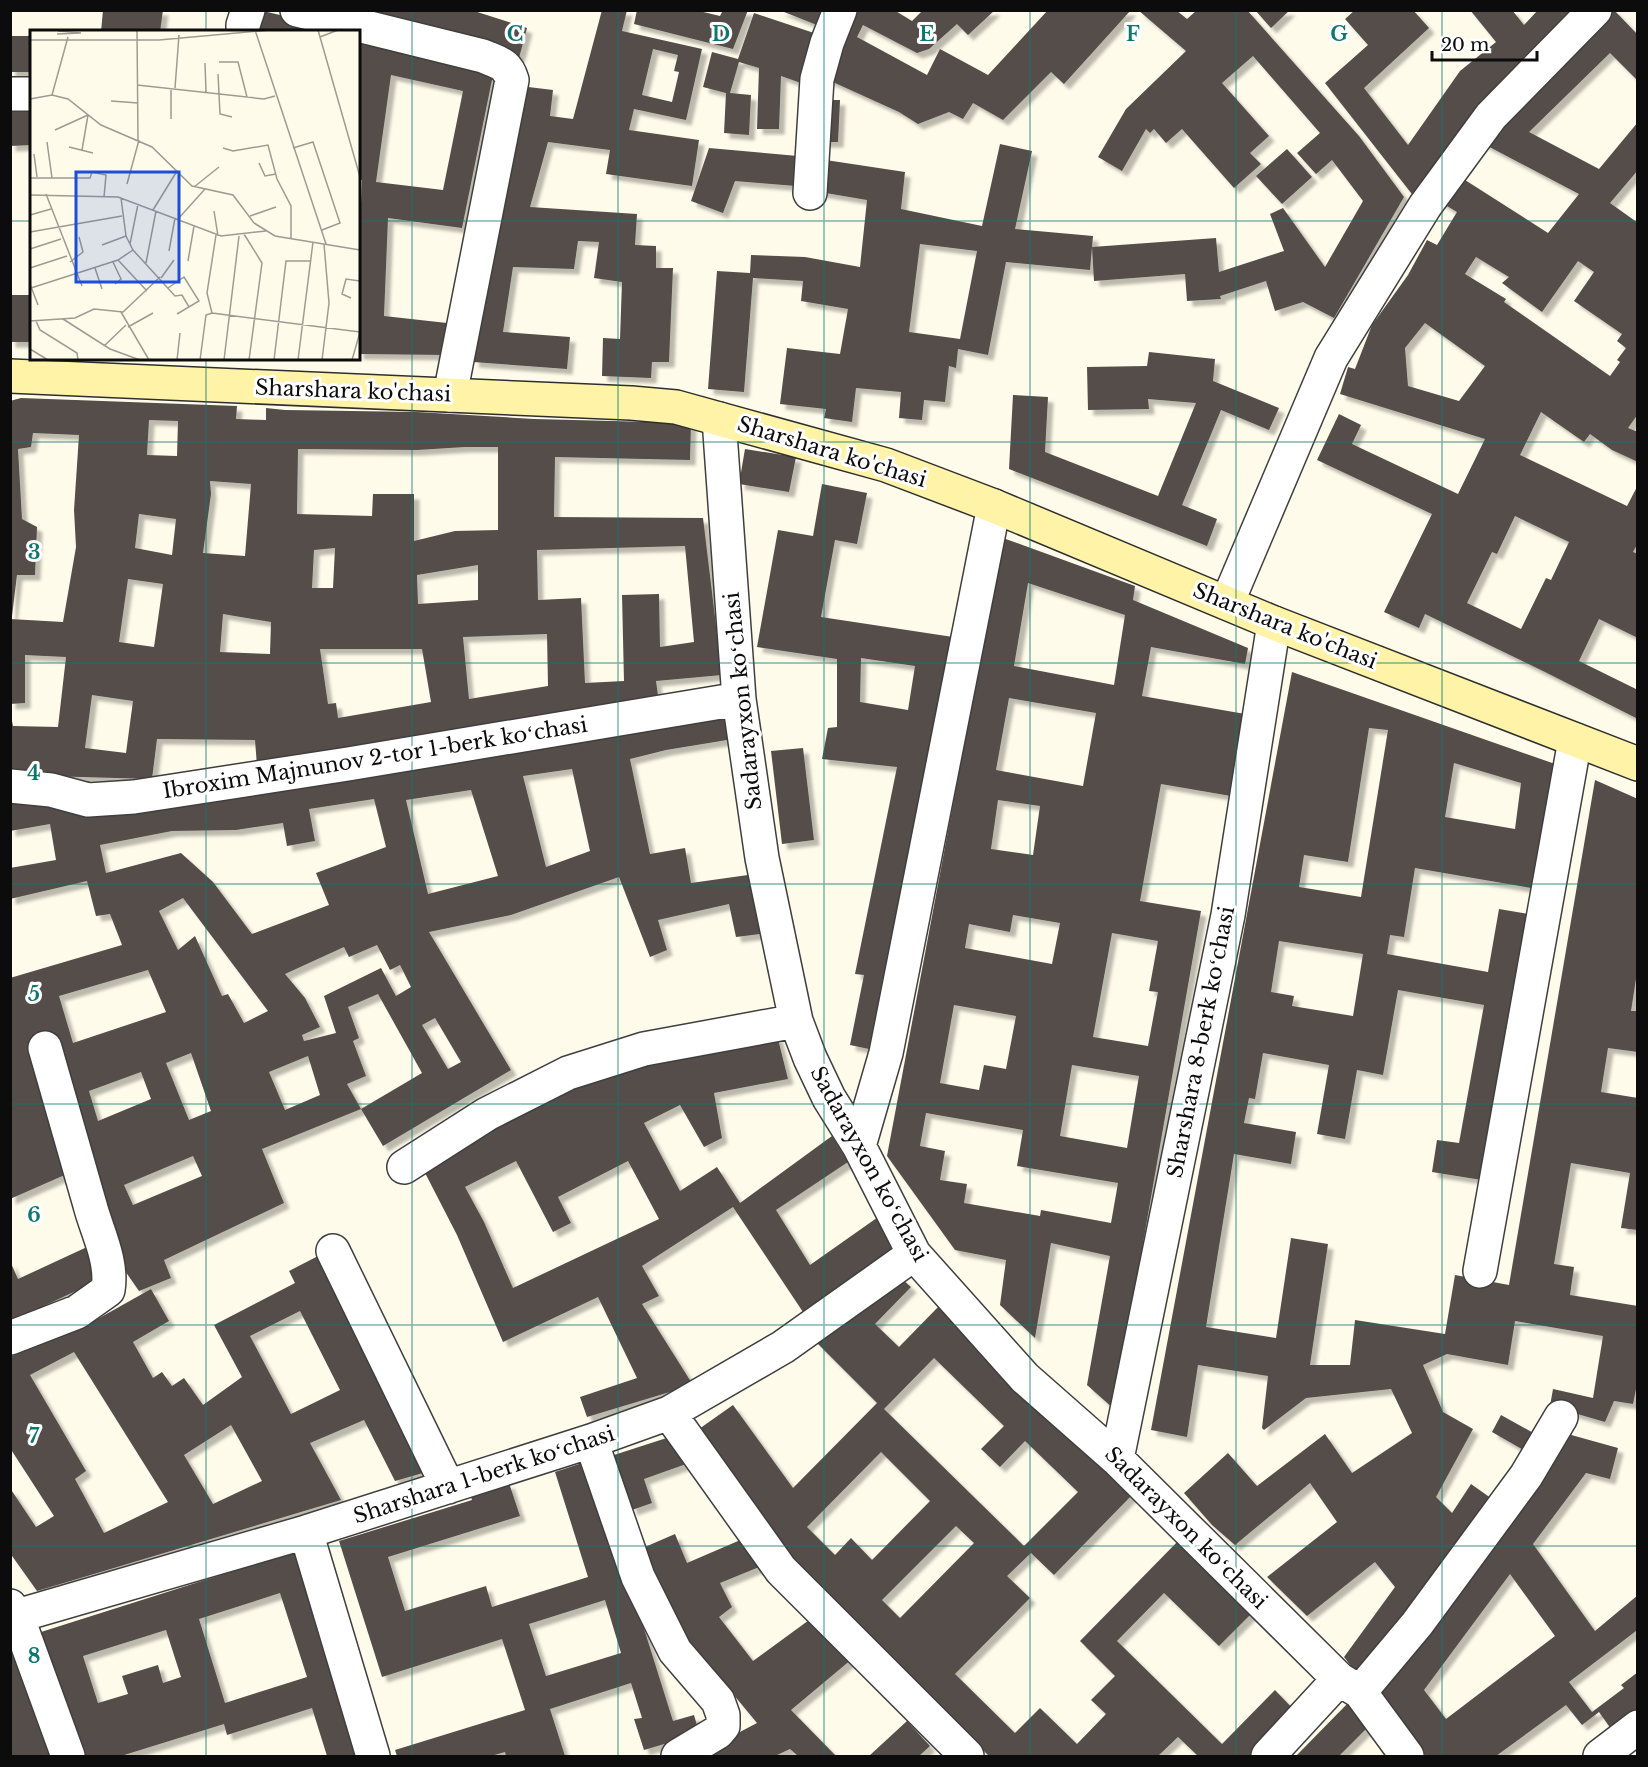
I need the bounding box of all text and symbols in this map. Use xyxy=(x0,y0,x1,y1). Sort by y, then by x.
text: C xyxy=(507,22,523,46)
text: D xyxy=(712,22,730,46)
text: E xyxy=(919,22,935,46)
text: F xyxy=(1126,22,1140,46)
text: G xyxy=(1330,22,1348,46)
scale bar xyxy=(1432,24,1537,62)
inset map xyxy=(30,30,360,360)
text: 20 m xyxy=(1441,34,1489,56)
street label: Sharshara ko'chasi xyxy=(254,375,452,407)
street label: Sharshara ko'chasi xyxy=(734,411,930,493)
text: 3 xyxy=(28,540,40,564)
street label: Sharshara ko'chasi xyxy=(1189,577,1381,675)
street label: Sadarayxon koʻchasi xyxy=(719,591,767,811)
street label: Ibroxim Majnunov 2-tor 1-berk koʻchasi xyxy=(161,712,589,804)
text: 4 xyxy=(27,761,41,785)
street label: Sharshara 8-berk koʻchasi xyxy=(1162,904,1240,1180)
text: 5 xyxy=(28,982,40,1006)
street label: Sadarayxon koʻchasi xyxy=(805,1062,933,1266)
text: 6 xyxy=(27,1203,41,1227)
street label: Sharshara 1-berk koʻchasi xyxy=(350,1420,618,1530)
text: 7 xyxy=(29,1424,40,1448)
street label: Sadarayxon koʻchasi xyxy=(1099,1441,1273,1615)
text: 8 xyxy=(28,1644,40,1668)

